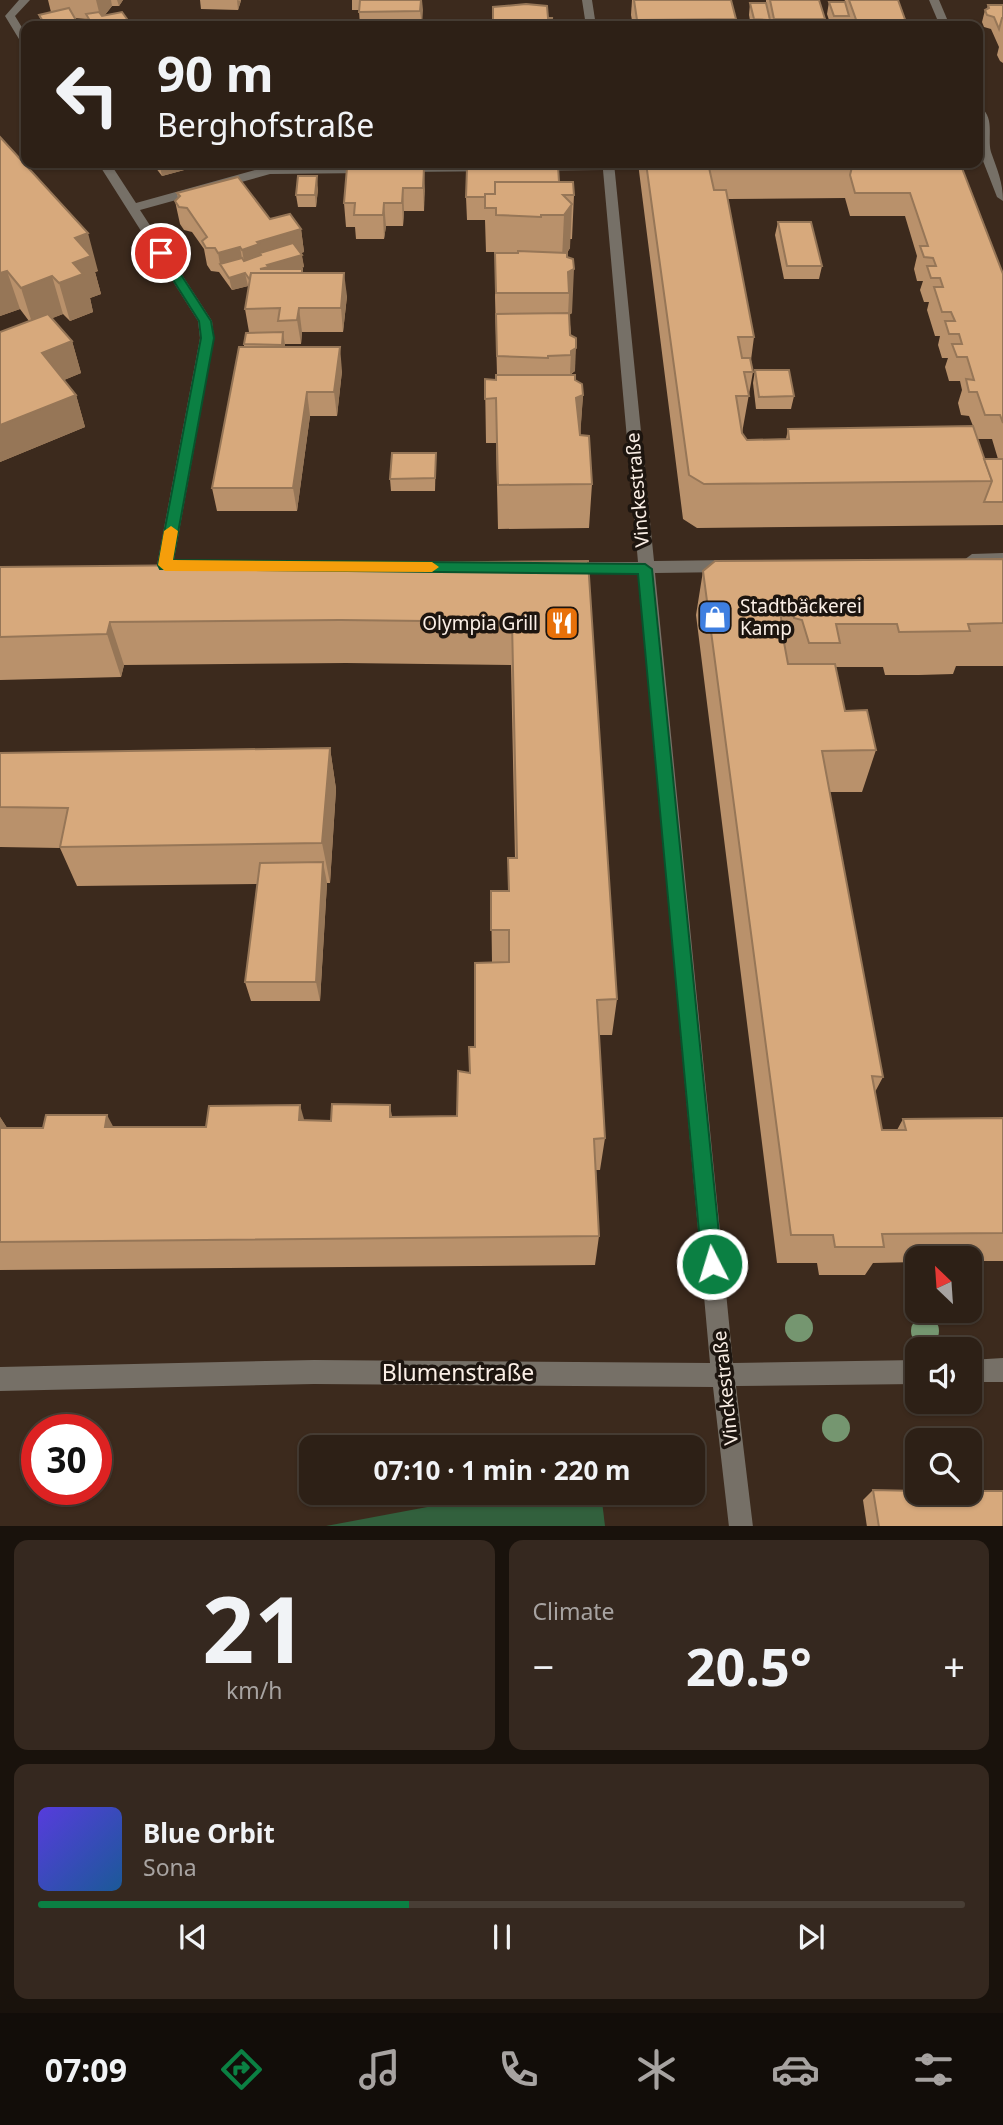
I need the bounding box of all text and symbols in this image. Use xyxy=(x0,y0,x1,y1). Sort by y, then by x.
text: 90 m xyxy=(157,40,274,106)
icon: left xyxy=(42,49,133,140)
text: Berghofstraße xyxy=(157,103,374,146)
pin xyxy=(131,223,191,283)
icon: arrive xyxy=(142,234,180,272)
street label: Vinckestraße xyxy=(619,432,655,548)
place label: Stadtbäckerei Kamp xyxy=(740,593,862,641)
shop icon: Stadtbäckerei Kamp xyxy=(696,598,734,636)
restaurant icon: Olympia Grill xyxy=(543,604,581,642)
place label: Olympia Grill xyxy=(422,610,538,636)
position arrow xyxy=(675,1227,749,1301)
north arrow xyxy=(905,1246,982,1323)
map controls xyxy=(905,1246,982,1505)
street label: Vinckestraße xyxy=(706,1330,744,1446)
button: sound xyxy=(905,1337,982,1414)
street label: Blumenstraße xyxy=(382,1356,534,1388)
speed limit sign: 30 xyxy=(21,1414,112,1505)
button: search xyxy=(905,1428,982,1505)
text: 07:10 · 1 min · 220 m xyxy=(374,1452,630,1488)
text: 21 xyxy=(202,1566,306,1690)
text: Climate xyxy=(533,1595,615,1627)
text: 20.5° xyxy=(686,1630,812,1701)
text: − xyxy=(533,1640,554,1692)
text: + xyxy=(943,1640,965,1692)
text: km/h xyxy=(226,1674,283,1706)
text: Blue Orbit xyxy=(143,1815,275,1851)
text: Sona xyxy=(143,1851,197,1883)
icon: previous xyxy=(174,1918,212,1956)
icon: pause xyxy=(483,1918,521,1956)
icon: next xyxy=(792,1918,830,1956)
icon: directions xyxy=(217,2045,266,2094)
icon: music xyxy=(355,2045,404,2094)
icon: phone xyxy=(494,2045,543,2094)
icon: climate xyxy=(632,2045,681,2094)
icon: car xyxy=(771,2045,820,2094)
icon: filters xyxy=(909,2045,958,2094)
text: 07:09 xyxy=(45,2048,127,2091)

